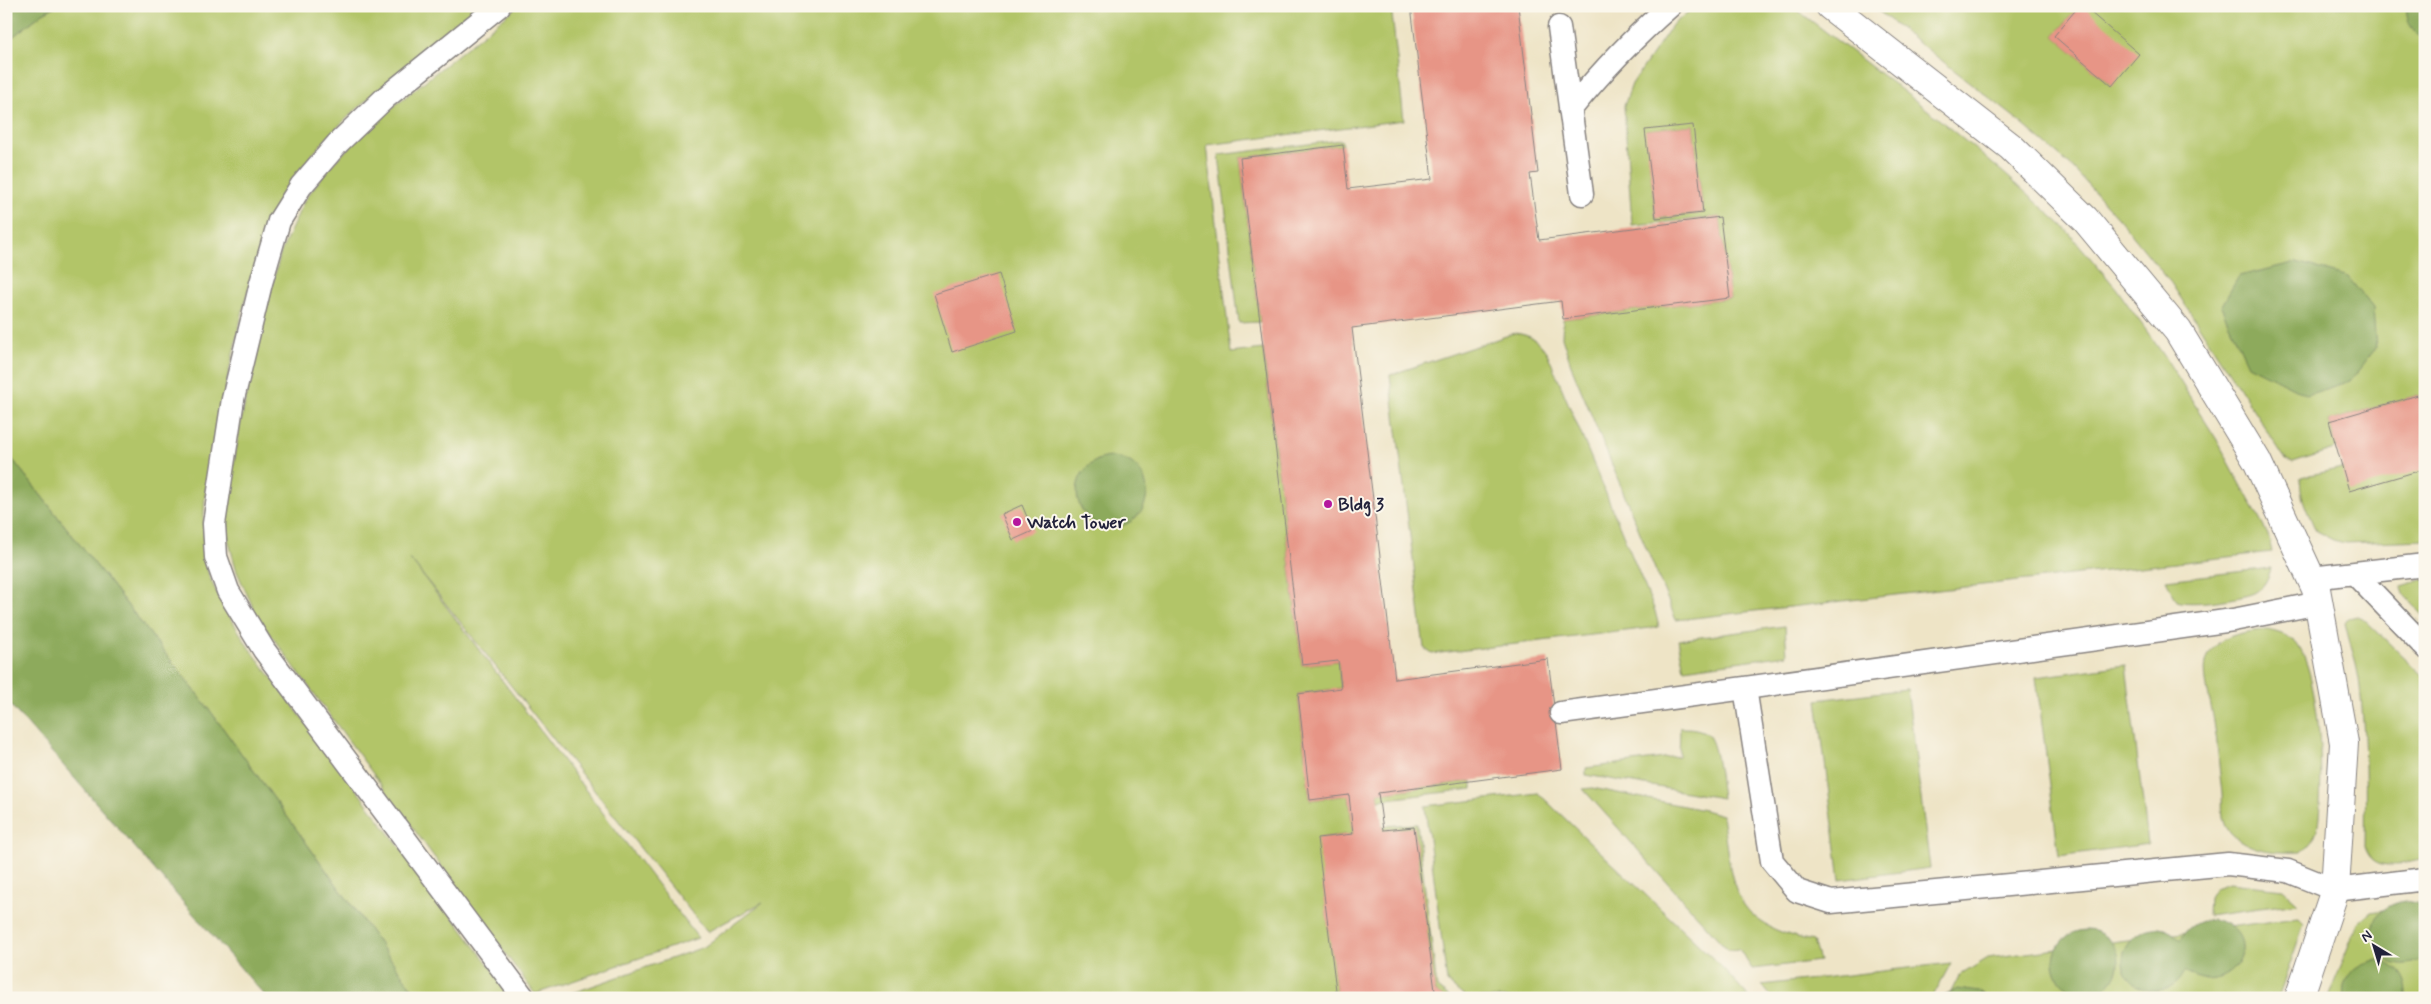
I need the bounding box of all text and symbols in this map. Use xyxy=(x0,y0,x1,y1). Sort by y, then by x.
place label: Bldg 3 xyxy=(1338,493,1385,517)
marker: Bldg 3 xyxy=(1322,498,1334,510)
place label: Watch Tower xyxy=(1026,511,1126,535)
marker: Watch Tower xyxy=(1011,516,1023,528)
north arrow xyxy=(2348,922,2398,972)
text: N xyxy=(2357,927,2376,947)

